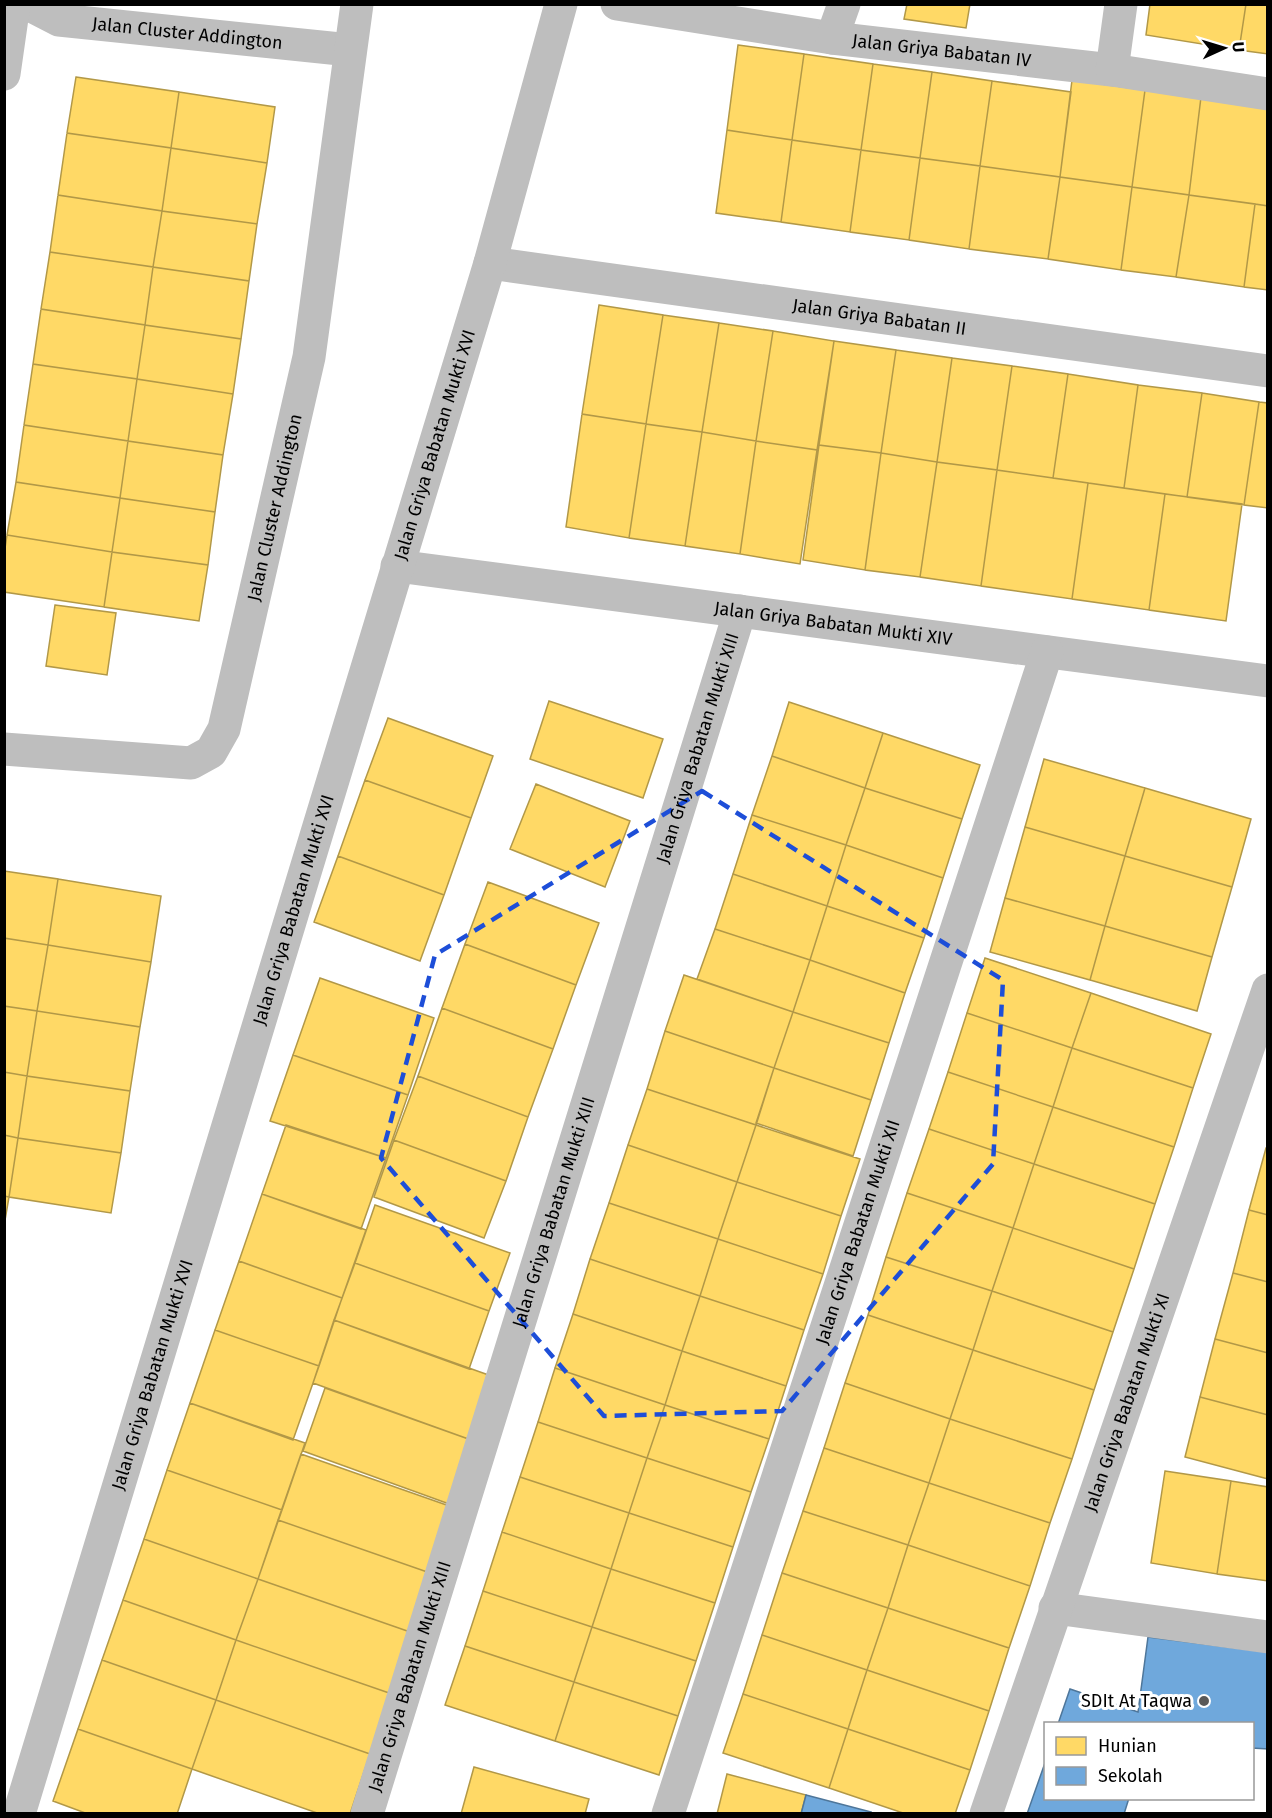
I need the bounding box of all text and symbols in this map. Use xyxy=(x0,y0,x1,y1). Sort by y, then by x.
street label: Jalan Cluster Addington xyxy=(91,12,284,54)
north arrow xyxy=(1194,18,1254,78)
street label: Jalan Griya Babatan IV xyxy=(851,29,1032,72)
text: U xyxy=(1229,41,1248,53)
street label: Jalan Griya Babatan II xyxy=(791,294,968,340)
street label: Jalan Griya Babatan Mukti XVI xyxy=(389,327,480,563)
street label: Jalan Cluster Addington xyxy=(243,412,307,603)
street label: Jalan Griya Babatan Mukti XIV xyxy=(713,597,953,650)
street label: Jalan Griya Babatan Mukti XIII xyxy=(651,630,744,866)
street label: Jalan Griya Babatan Mukti XVI xyxy=(248,792,339,1028)
street label: Jalan Griya Babatan Mukti XIII xyxy=(507,1094,600,1330)
street label: Jalan Griya Babatan Mukti XII xyxy=(811,1117,905,1347)
street label: Jalan Griya Babatan Mukti XVI xyxy=(107,1257,198,1493)
street label: Jalan Griya Babatan Mukti XI xyxy=(1079,1290,1174,1515)
street label: Jalan Griya Babatan Mukti XIII xyxy=(364,1558,456,1794)
place label: SDIt At Taqwa xyxy=(1081,1690,1192,1712)
marker: SDIt At Taqwa xyxy=(1197,1694,1211,1708)
legend xyxy=(1044,1722,1254,1800)
text: Hunian xyxy=(1098,1735,1157,1757)
text: Sekolah xyxy=(1098,1765,1163,1787)

